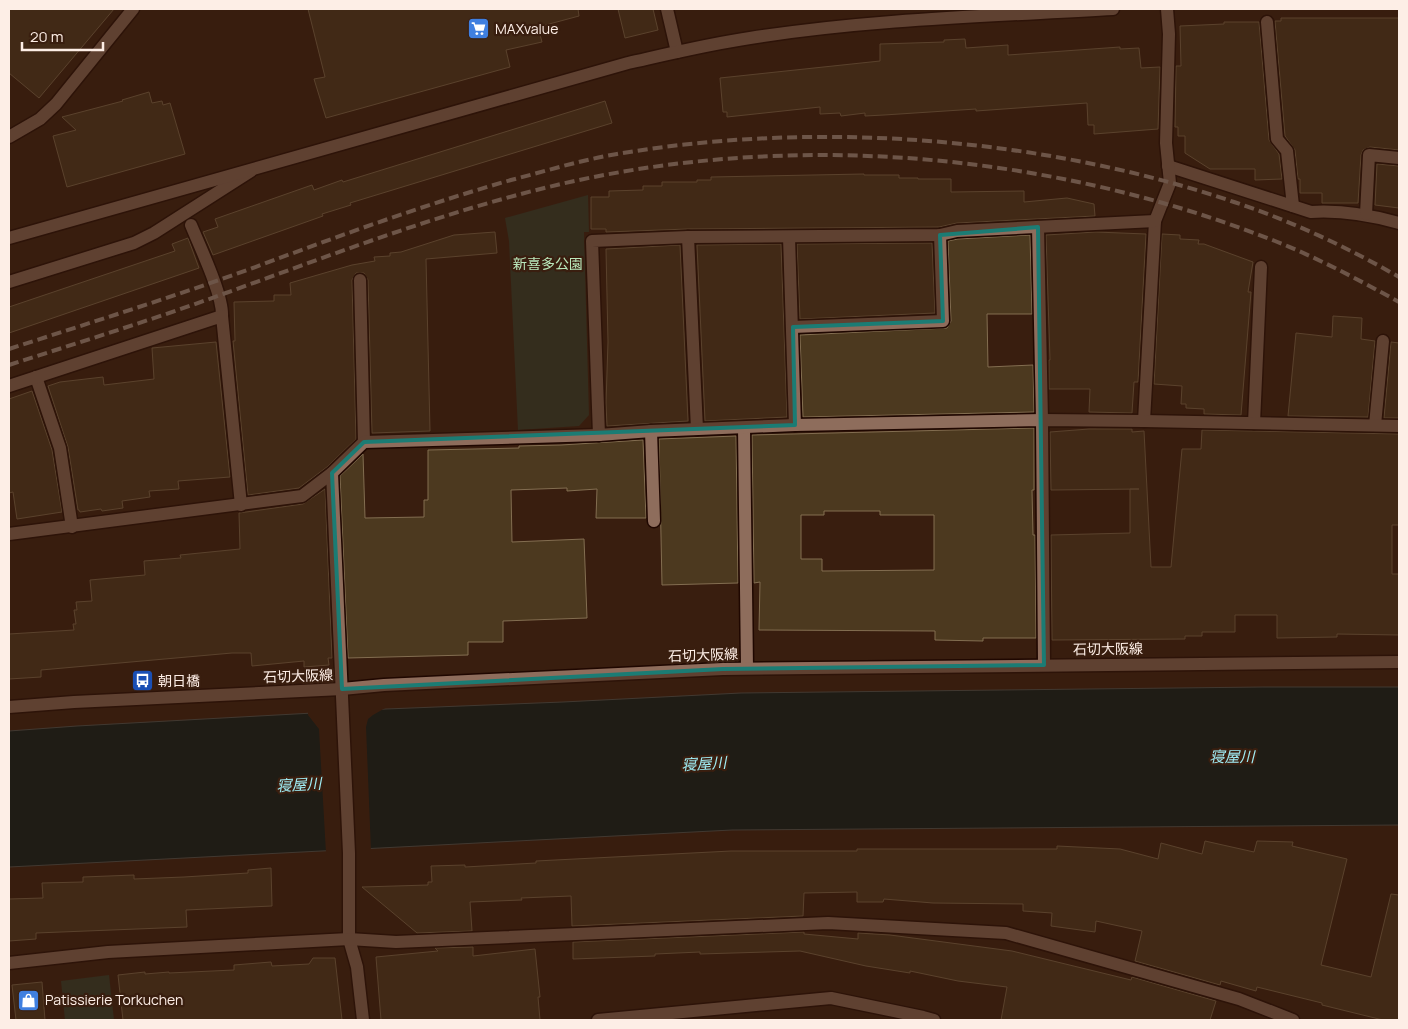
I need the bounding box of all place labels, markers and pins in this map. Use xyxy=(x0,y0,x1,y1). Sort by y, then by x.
supermarket icon: MAXvalue xyxy=(467,17,491,41)
place label: MAXvalue xyxy=(495,19,558,38)
bus stop icon: 朝日橋 xyxy=(130,669,154,693)
place label: 朝日橋 xyxy=(158,671,200,690)
shop icon: Patissierie Torkuchen xyxy=(17,988,41,1012)
place label: Patissierie Torkuchen xyxy=(45,990,183,1009)

